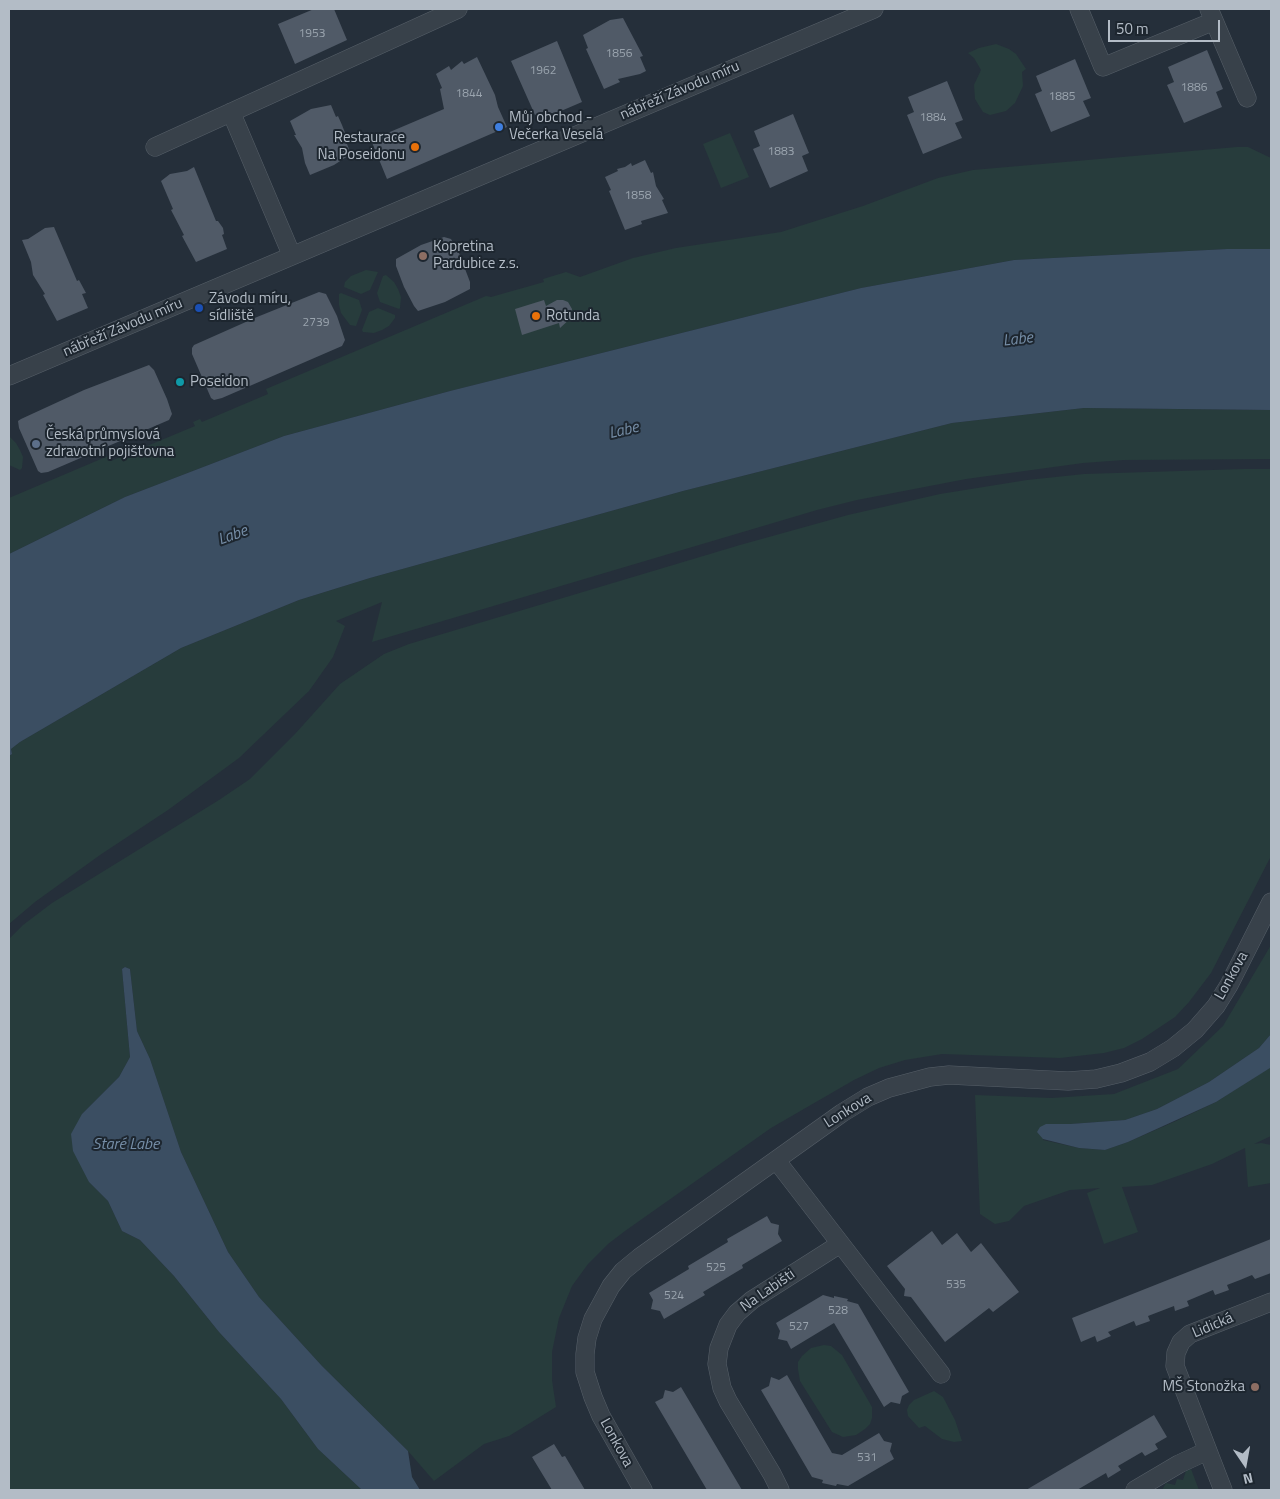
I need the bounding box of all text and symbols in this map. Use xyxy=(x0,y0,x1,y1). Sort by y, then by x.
scale bar xyxy=(1110,10,1222,42)
text: 50 m xyxy=(1116,17,1149,40)
house number: 1953 xyxy=(299,27,325,41)
house number: 1856 xyxy=(606,47,632,61)
street label: nábřeží Závodu míru xyxy=(618,58,742,124)
house number: 1962 xyxy=(530,64,556,78)
house number: 1886 xyxy=(1181,81,1207,95)
house number: 1844 xyxy=(456,87,482,101)
house number: 1885 xyxy=(1049,90,1075,104)
place label: Můj obchod - Večerka Veselá xyxy=(509,109,603,144)
house number: 1884 xyxy=(920,111,946,125)
marker: Můj obchod - Večerka Veselá xyxy=(493,121,505,133)
place label: Restaurace Na Poseidonu xyxy=(318,129,405,164)
marker: Restaurace Na Poseidonu xyxy=(409,141,421,153)
house number: 1883 xyxy=(768,145,794,159)
house number: 1858 xyxy=(625,189,651,203)
place label: Kopretina Pardubice z.s. xyxy=(433,238,519,273)
marker: Kopretina Pardubice z.s. xyxy=(417,250,429,262)
place label: Závodu míru, sídliště xyxy=(209,290,291,325)
street label: nábřeží Závodu míru xyxy=(61,295,185,361)
marker: Závodu míru, sídliště xyxy=(193,302,205,314)
place label: Rotunda xyxy=(546,307,600,325)
marker: Rotunda xyxy=(530,310,542,322)
house number: 2739 xyxy=(303,316,329,330)
water label: Labe xyxy=(1002,329,1034,351)
place label: Poseidon xyxy=(190,373,248,391)
marker: Poseidon xyxy=(174,376,186,388)
water label: Labe xyxy=(607,418,641,444)
place label: Česká průmyslová zdravotní pojišťovna xyxy=(46,426,174,461)
marker: Česká průmyslová zdravotní pojišťovna xyxy=(30,438,42,450)
water label: Labe xyxy=(216,522,250,550)
street label: Lonkova xyxy=(1211,949,1253,1003)
street label: Lonkova xyxy=(821,1089,875,1133)
water label: Staré Labe xyxy=(93,1135,159,1155)
house number: 525 xyxy=(706,1261,726,1275)
street label: Na Labišti xyxy=(737,1266,799,1316)
house number: 535 xyxy=(946,1278,966,1292)
house number: 524 xyxy=(664,1289,684,1303)
house number: 528 xyxy=(828,1304,848,1318)
street label: Lidická xyxy=(1190,1309,1236,1343)
house number: 527 xyxy=(789,1320,809,1334)
place label: MŠ Stonožka xyxy=(1162,1378,1245,1396)
marker: MŠ Stonožka xyxy=(1249,1381,1261,1393)
street label: Lonkova xyxy=(595,1416,637,1470)
north arrow xyxy=(1220,1439,1270,1489)
house number: 531 xyxy=(857,1451,877,1465)
text: N xyxy=(1241,1468,1255,1490)

